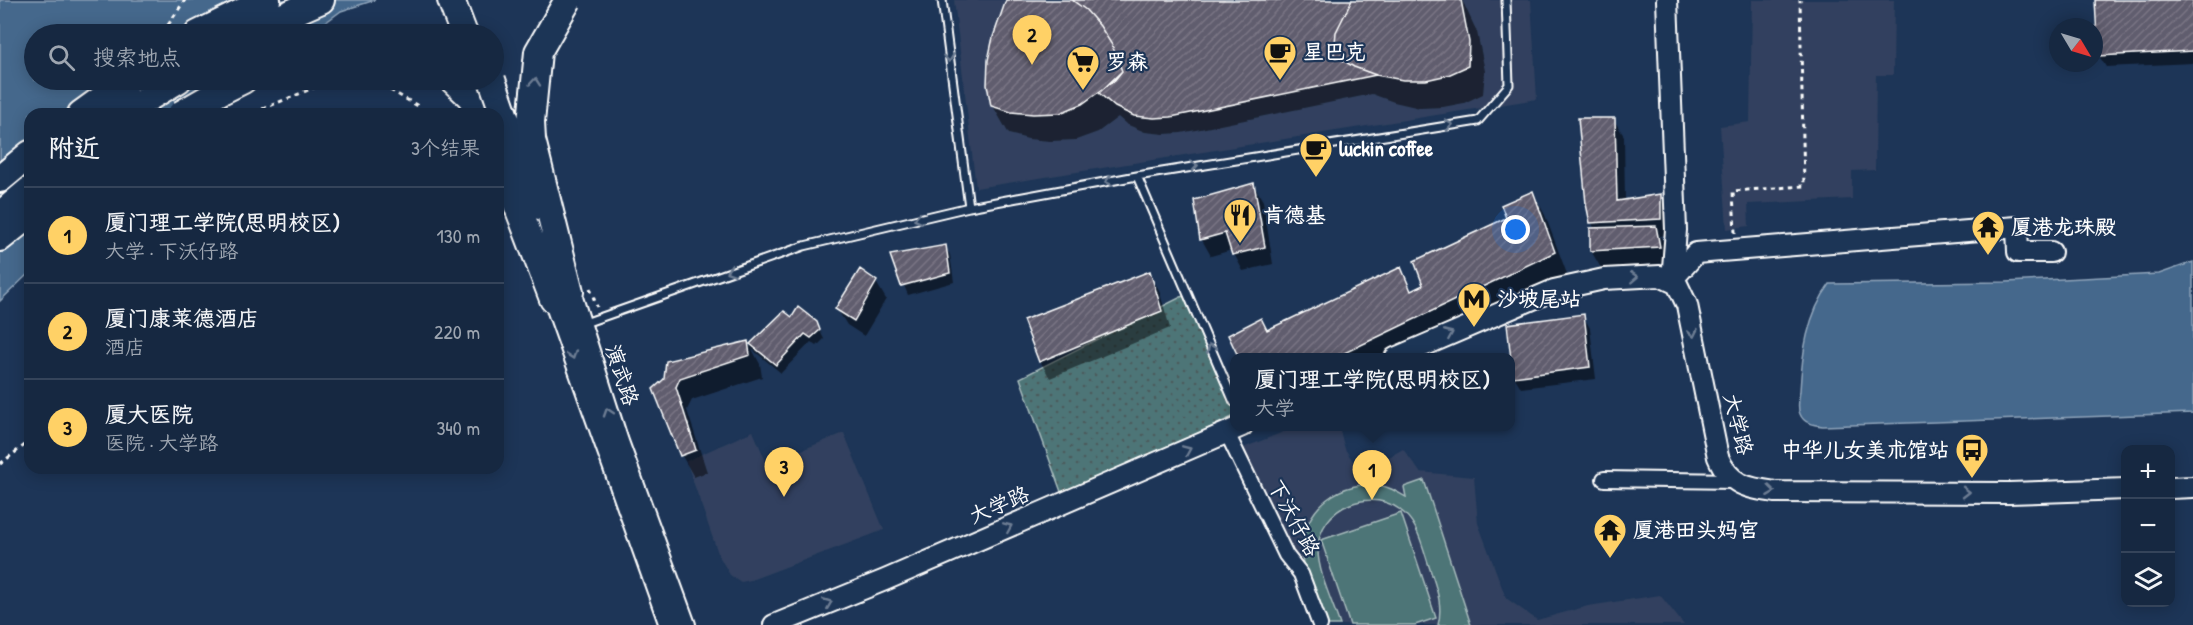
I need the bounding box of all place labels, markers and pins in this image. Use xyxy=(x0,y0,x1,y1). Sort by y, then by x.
pin: 2 xyxy=(1012,16,1052,65)
cafe icon: 星巴克 xyxy=(1262,34,1298,81)
place label: 星巴克 xyxy=(1303,37,1366,66)
supermarket icon: 罗森 xyxy=(1065,44,1101,91)
place label: 罗森 xyxy=(1106,47,1148,76)
cafe icon: luckin coffee xyxy=(1298,131,1334,178)
place label: luckin coffee xyxy=(1339,134,1434,163)
restaurant icon: 肯德基 xyxy=(1222,197,1258,244)
place label: 肯德基 xyxy=(1263,200,1326,229)
temple icon: 厦港龙珠殿 xyxy=(1970,209,2006,256)
place label: 厦港龙珠殿 xyxy=(2011,212,2116,241)
metro station icon: 沙坡尾站 xyxy=(1456,281,1492,328)
place label: 沙坡尾站 xyxy=(1497,284,1581,313)
bus stop icon: 中华儿女美术馆站 xyxy=(1954,432,1990,479)
place label: 中华儿女美术馆站 xyxy=(1781,435,1949,464)
pin: 3 xyxy=(764,448,804,497)
pin: 1 xyxy=(1352,450,1392,500)
temple icon: 厦港田头妈宫 xyxy=(1592,512,1628,559)
place label: 厦港田头妈宫 xyxy=(1633,515,1759,544)

